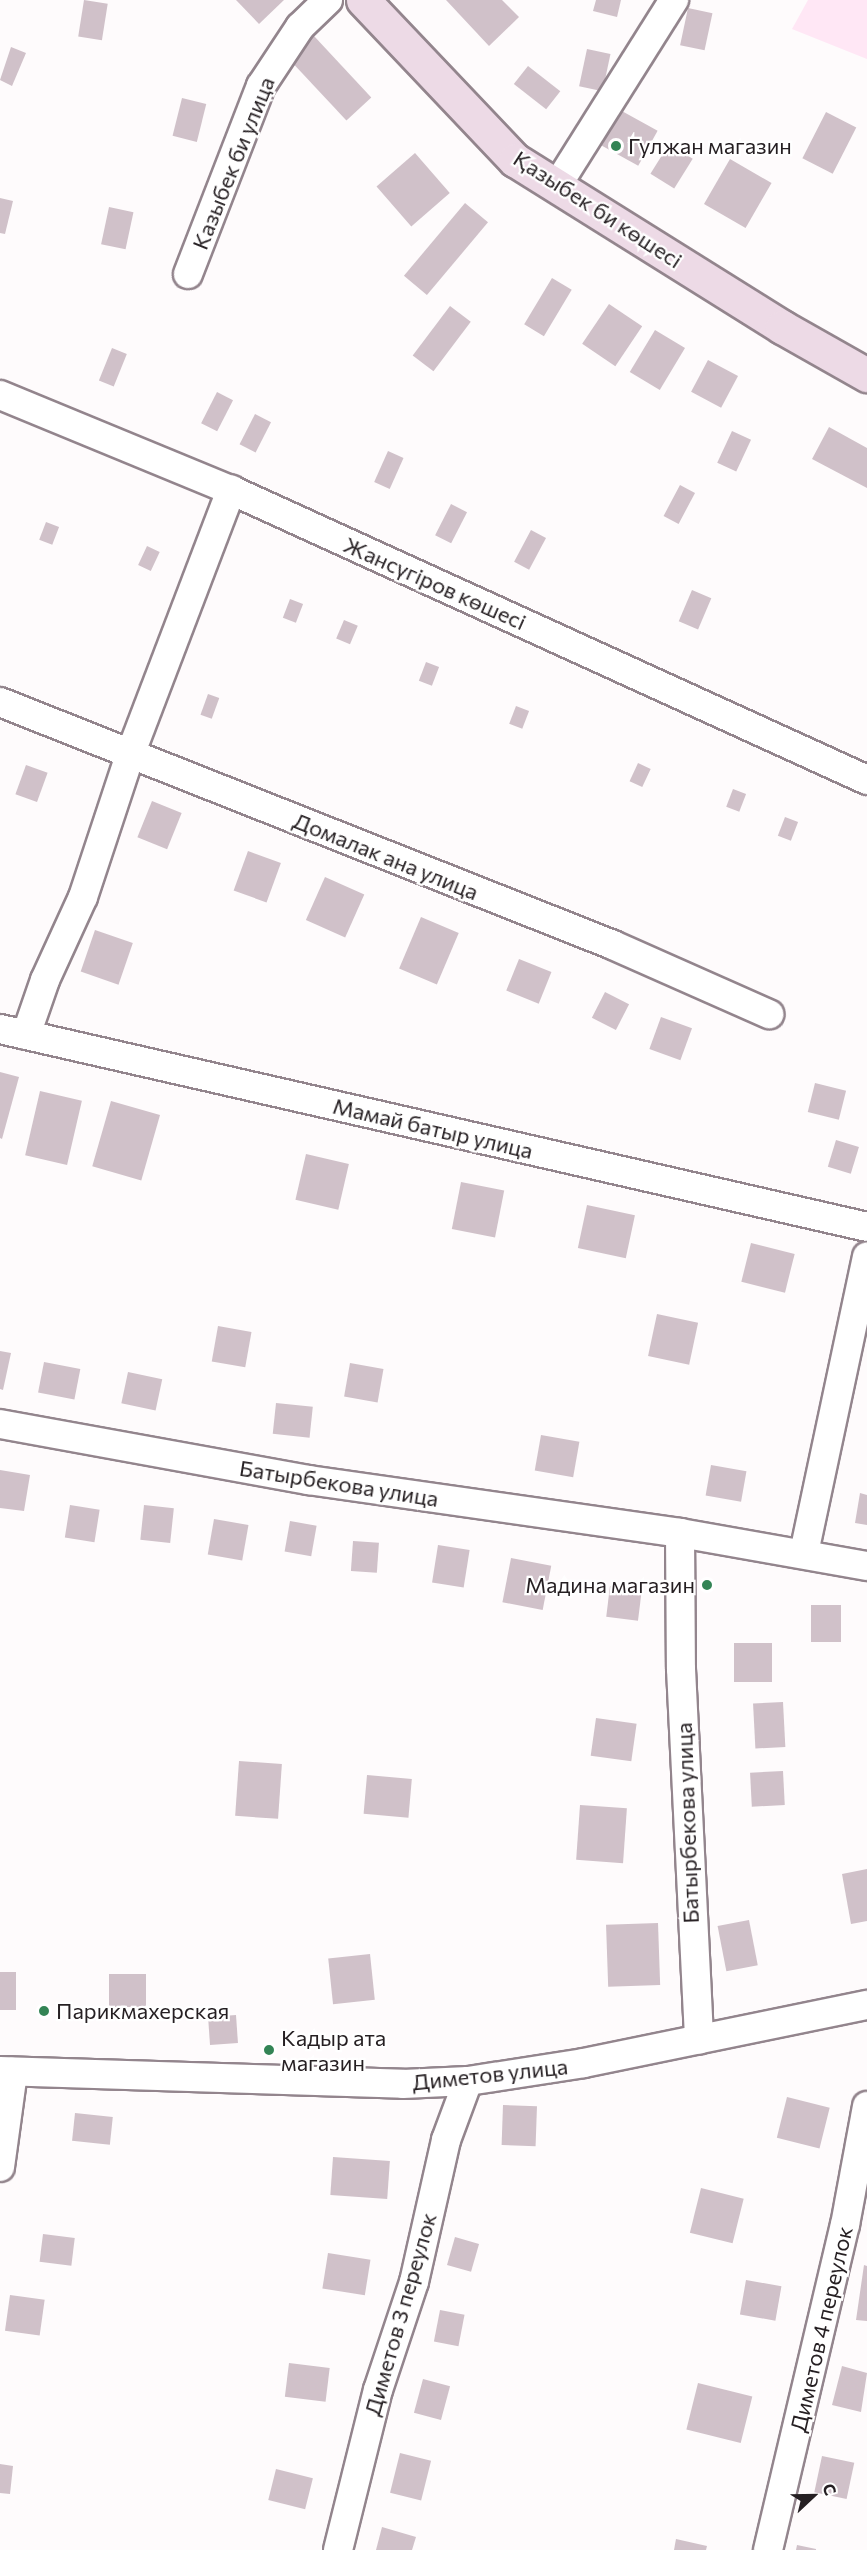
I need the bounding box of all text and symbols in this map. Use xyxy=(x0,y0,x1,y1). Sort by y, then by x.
street label: Казыбек би улица xyxy=(186,73,280,253)
place label: Гулжан магазин xyxy=(628,133,792,159)
marker: Гулжан магазин xyxy=(609,139,623,153)
street label: Қазыбек би көшесі xyxy=(509,145,687,273)
street label: Жансүгіров көшесі xyxy=(340,531,530,635)
street label: Домалак ана улица xyxy=(290,807,482,905)
street label: Мамай батыр улица xyxy=(330,1092,536,1164)
street label: Батырбекова улица xyxy=(238,1454,440,1512)
place label: Мадина магазин xyxy=(525,1572,695,1598)
marker: Мадина магазин xyxy=(700,1578,714,1592)
street label: Батырбекова улица xyxy=(670,1722,704,1924)
place label: Парикмахерская xyxy=(56,1998,229,2024)
marker: Парикмахерская xyxy=(37,2004,51,2018)
place label: Кадыр ата магазин xyxy=(281,2024,386,2076)
marker: Кадыр ата магазин xyxy=(262,2043,276,2057)
street label: Диметов улица xyxy=(411,2053,569,2095)
street label: Диметов 3 переулок xyxy=(358,2210,442,2418)
street label: Диметов 4 переулок xyxy=(784,2224,858,2434)
north arrow xyxy=(783,2466,843,2526)
text: С xyxy=(819,2480,841,2498)

